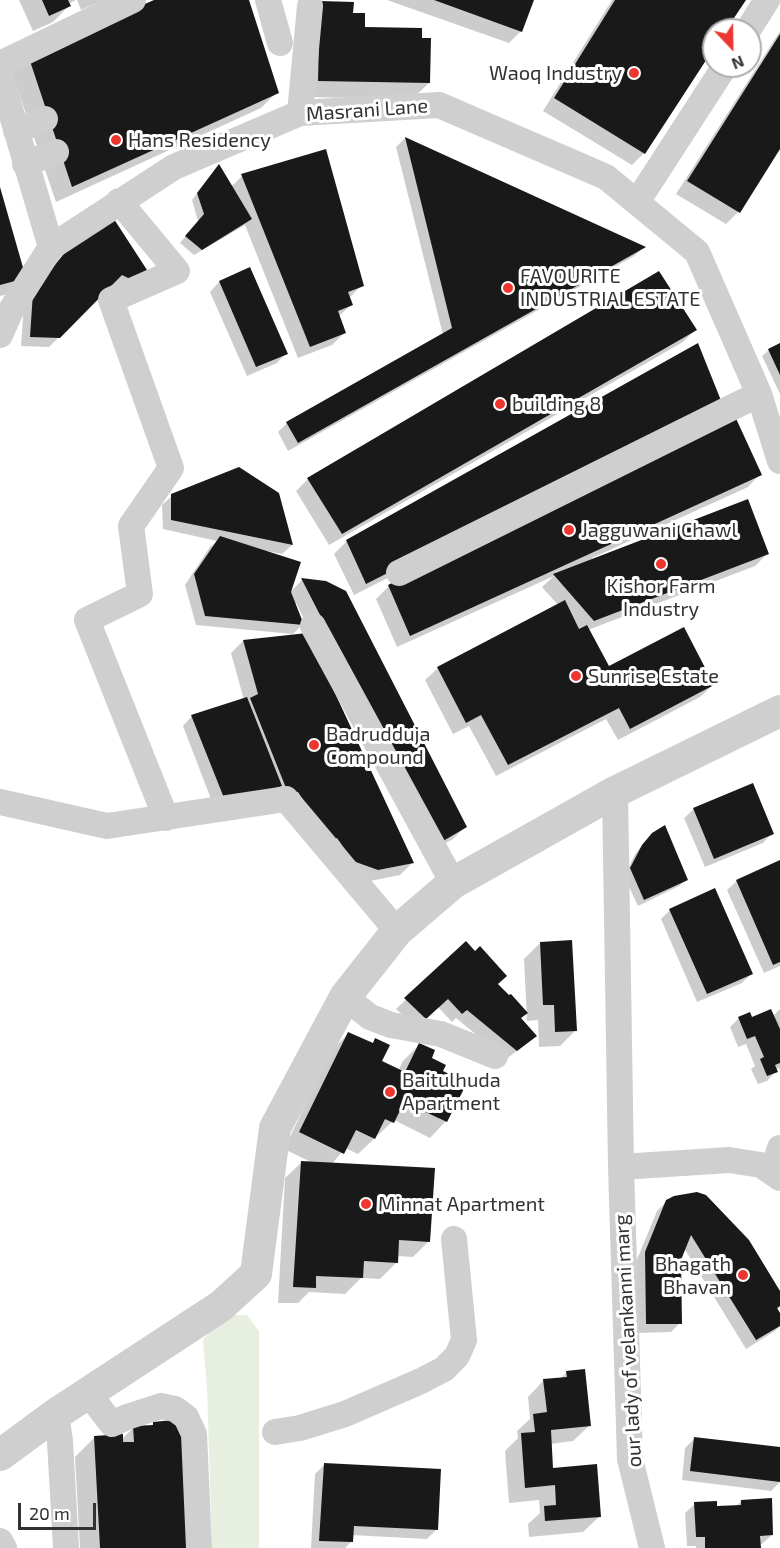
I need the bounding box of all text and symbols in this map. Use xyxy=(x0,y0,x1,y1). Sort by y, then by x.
north arrow xyxy=(702,18,762,78)
text: N xyxy=(729,52,747,74)
place label: Waoq Industry xyxy=(489,61,622,85)
marker: Waoq Industry xyxy=(627,66,641,80)
street label: Masrani Lane xyxy=(305,94,429,126)
place label: Hans Residency xyxy=(128,128,271,152)
marker: Hans Residency xyxy=(109,133,123,147)
place label: FAVOURITE INDUSTRIAL ESTATE xyxy=(520,264,700,311)
marker: FAVOURITE INDUSTRIAL ESTATE xyxy=(501,281,515,295)
place label: building 8 xyxy=(512,392,601,416)
marker: building 8 xyxy=(493,397,507,411)
place label: Jagguwani Chawl xyxy=(581,518,737,542)
marker: Jagguwani Chawl xyxy=(562,523,576,537)
marker: Kishor Farm Industry xyxy=(654,557,668,571)
place label: Kishor Farm Industry xyxy=(606,574,716,621)
place label: Sunrise Estate xyxy=(588,664,719,688)
marker: Sunrise Estate xyxy=(569,669,583,683)
place label: Badrudduja Compound xyxy=(326,722,431,769)
marker: Badrudduja Compound xyxy=(307,738,321,752)
place label: Baitulhuda Apartment xyxy=(402,1068,501,1115)
marker: Baitulhuda Apartment xyxy=(383,1085,397,1099)
place label: Minnat Apartment xyxy=(378,1192,545,1216)
marker: Minnat Apartment xyxy=(359,1197,373,1211)
street label: our lady of velankanni marg xyxy=(609,1214,647,1468)
place label: Bhagath Bhavan xyxy=(655,1252,731,1299)
marker: Bhagath Bhavan xyxy=(736,1268,750,1282)
scale bar xyxy=(21,1491,99,1529)
text: 20 m xyxy=(29,1502,70,1524)

